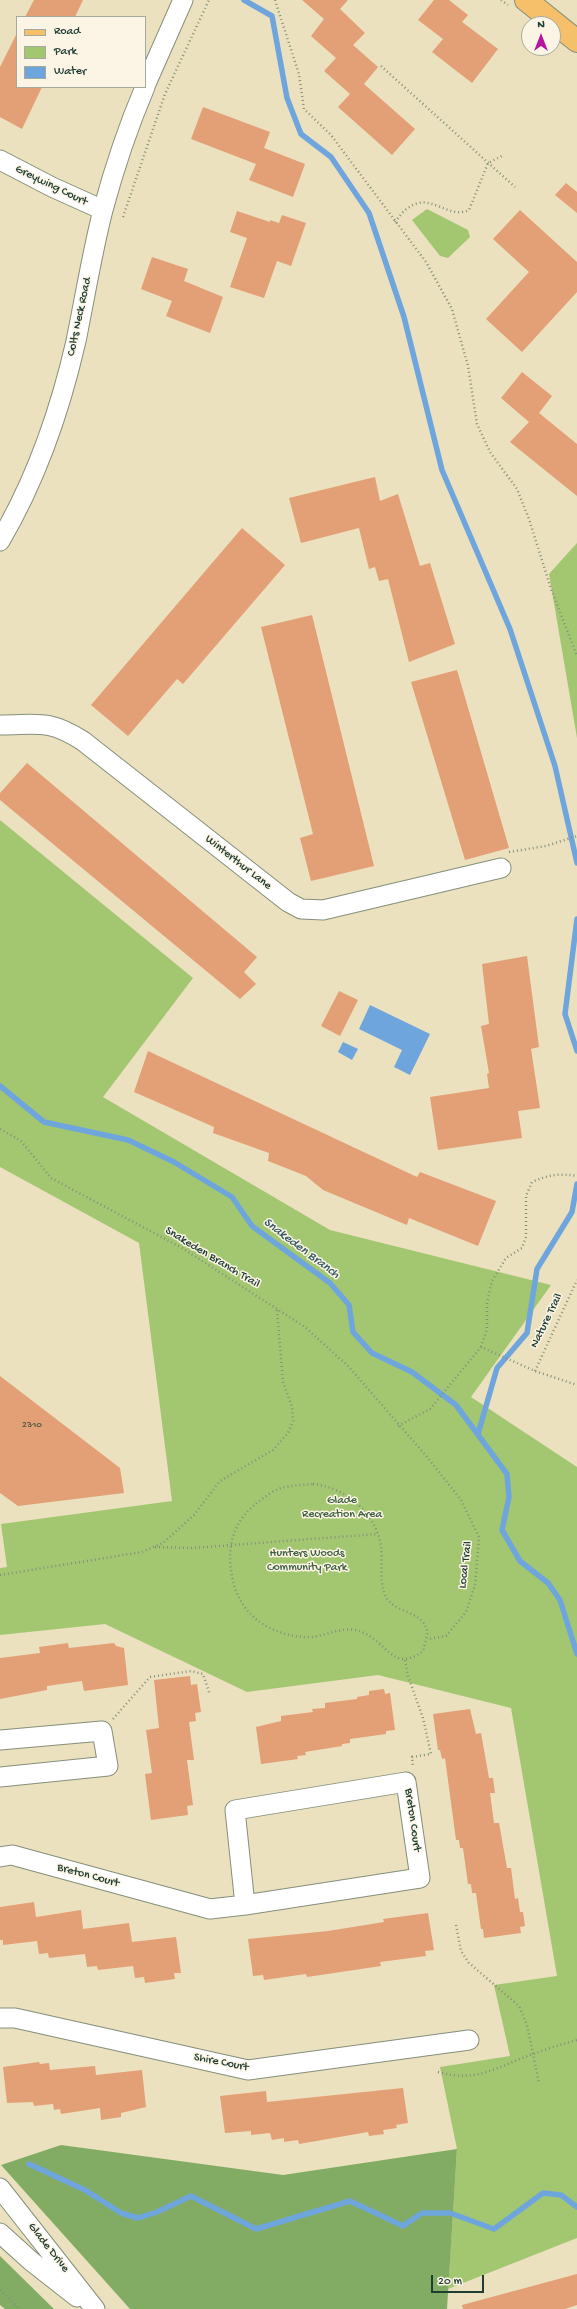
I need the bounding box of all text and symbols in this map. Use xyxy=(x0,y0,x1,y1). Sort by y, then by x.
legend xyxy=(16,16,146,88)
north arrow xyxy=(521,16,561,56)
text: N xyxy=(537,19,545,31)
text: Road xyxy=(54,25,80,39)
text: Park xyxy=(54,45,77,59)
text: Water xyxy=(54,65,86,79)
street label: Greywing Court xyxy=(12,162,90,210)
street label: Colts Neck Road xyxy=(65,276,95,358)
street label: Winterthur Lane xyxy=(202,832,274,894)
water label: Snakeden Branch xyxy=(260,1215,342,1283)
street label: Snakeden Branch Trail xyxy=(162,1224,262,1292)
street label: Nature Trail xyxy=(528,1291,566,1351)
house number: 2310 xyxy=(22,1419,42,1431)
park label: Glade Recreation Area xyxy=(302,1494,382,1522)
street label: Local Trail xyxy=(456,1540,476,1590)
park label: Hunters Woods Community Park xyxy=(267,1547,347,1575)
street label: Breton Court xyxy=(400,1787,424,1853)
street label: Breton Court xyxy=(55,1861,121,1891)
street label: Shire Court xyxy=(192,2051,250,2075)
street label: Glade Drive xyxy=(24,2220,72,2276)
scale bar xyxy=(433,2267,486,2293)
text: 20 m xyxy=(438,2275,462,2289)

